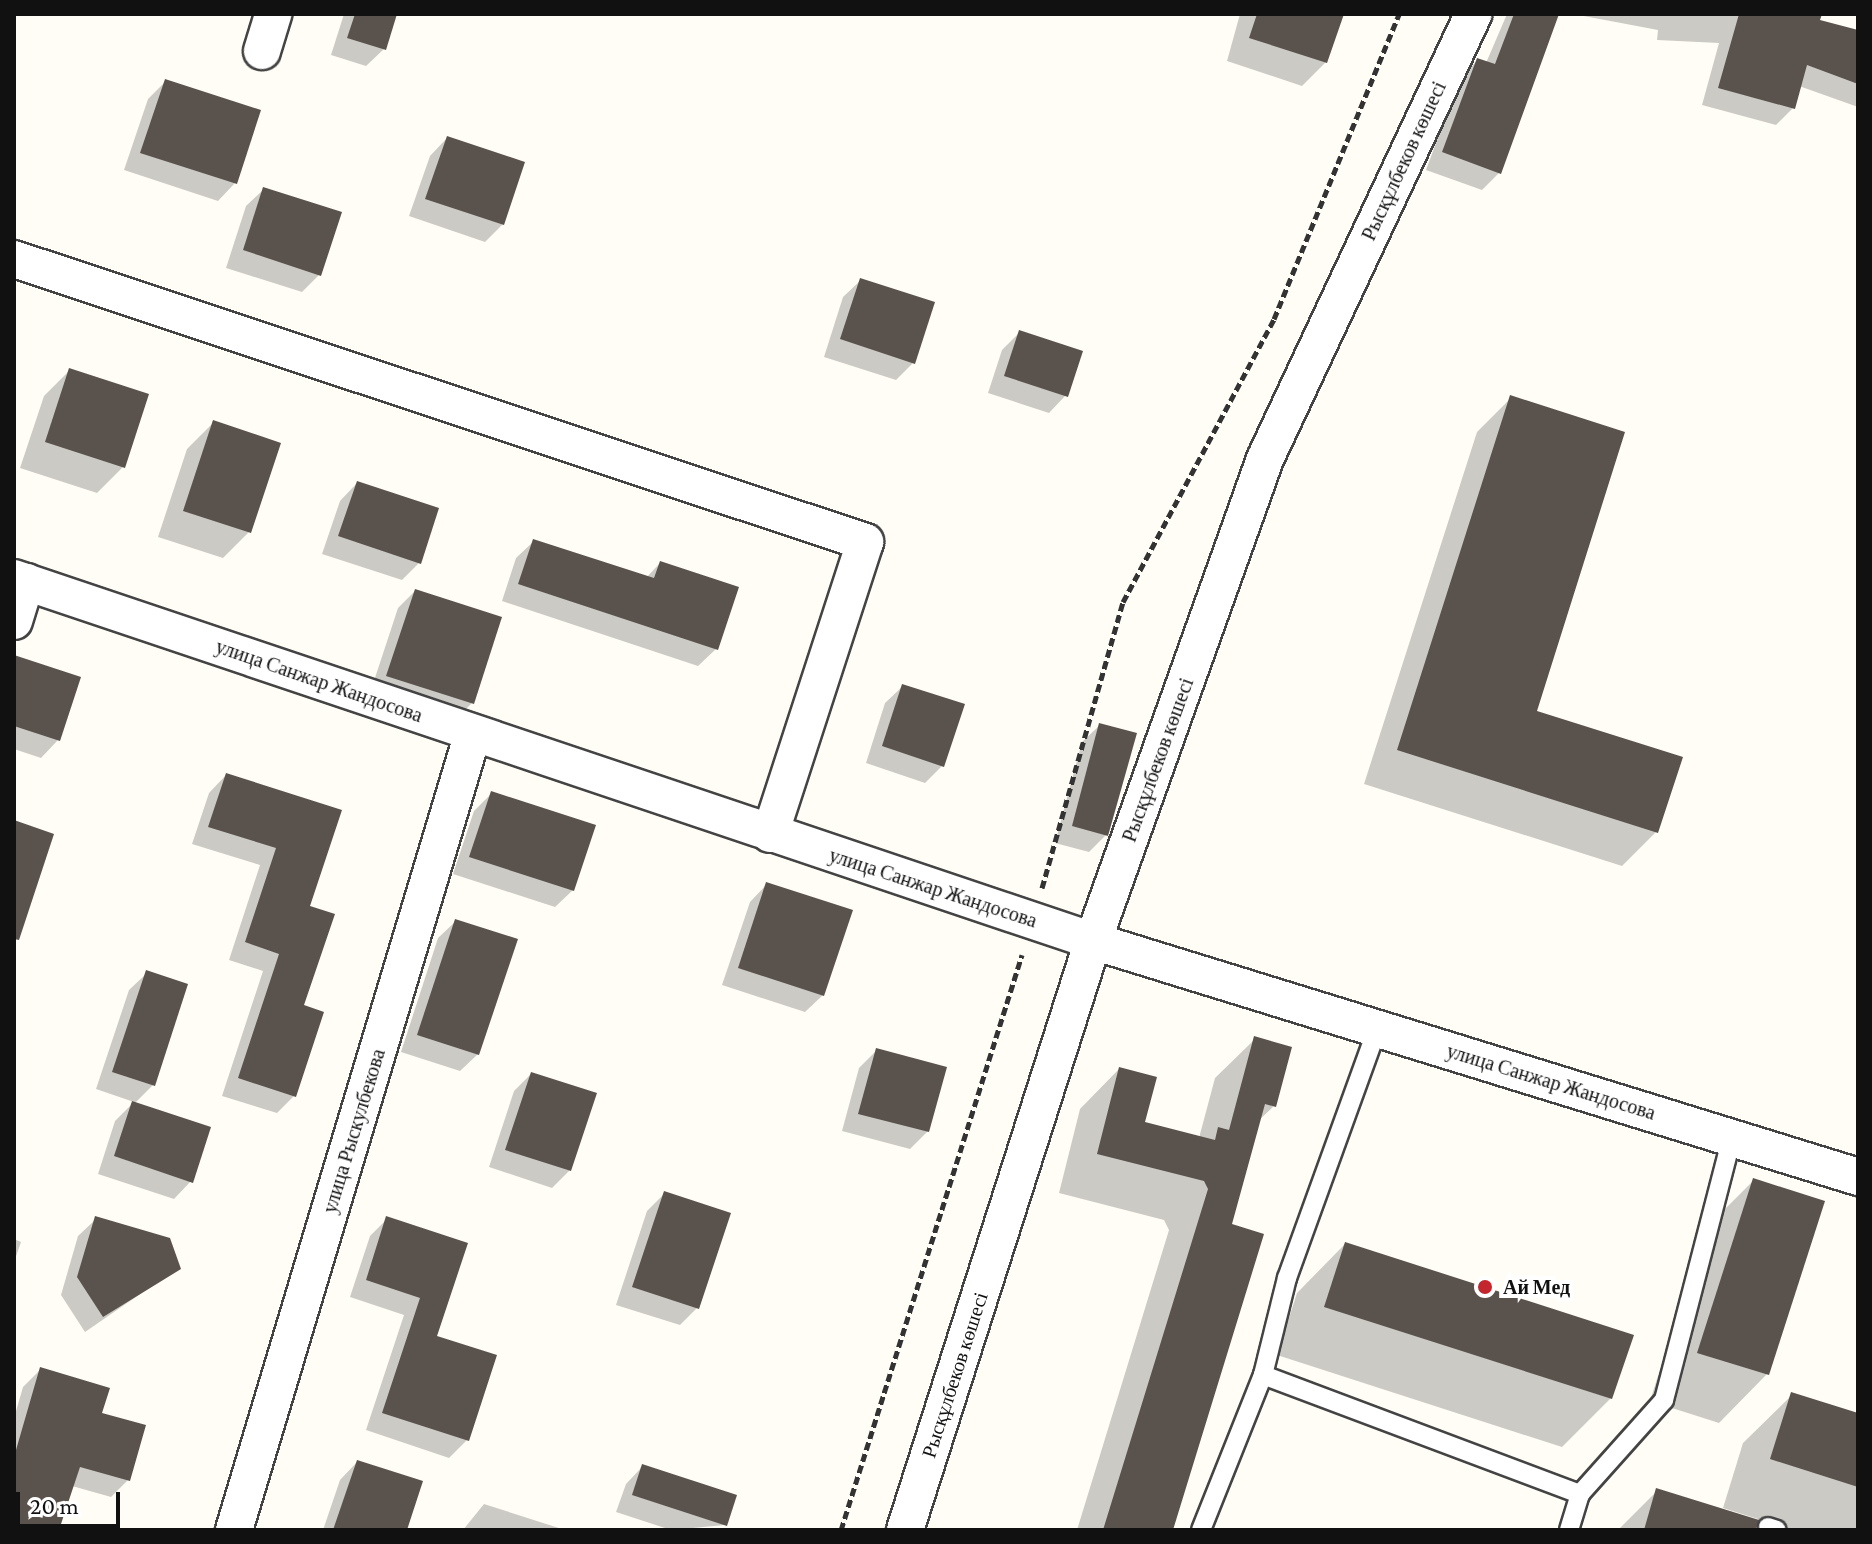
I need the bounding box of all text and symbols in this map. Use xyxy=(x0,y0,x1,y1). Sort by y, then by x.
street label: Рысқұлбеков көшесі xyxy=(1357,78,1451,244)
street label: улица Санжар Жандосова xyxy=(212,634,426,728)
street label: Рысқұлбеков көшесі xyxy=(1117,675,1199,845)
street label: улица Санжар Жандосова xyxy=(826,843,1040,933)
street label: улица Санжар Жандосова xyxy=(1444,1039,1658,1125)
street label: улица Рыскулбекова xyxy=(318,1046,390,1216)
place label: Ай Мед xyxy=(1503,1275,1570,1299)
marker: Ай Мед xyxy=(1474,1276,1496,1298)
street label: Рысқұлбеков көшесі xyxy=(917,1289,993,1461)
scale bar xyxy=(20,1476,124,1526)
text: 20 m xyxy=(30,1492,79,1519)

